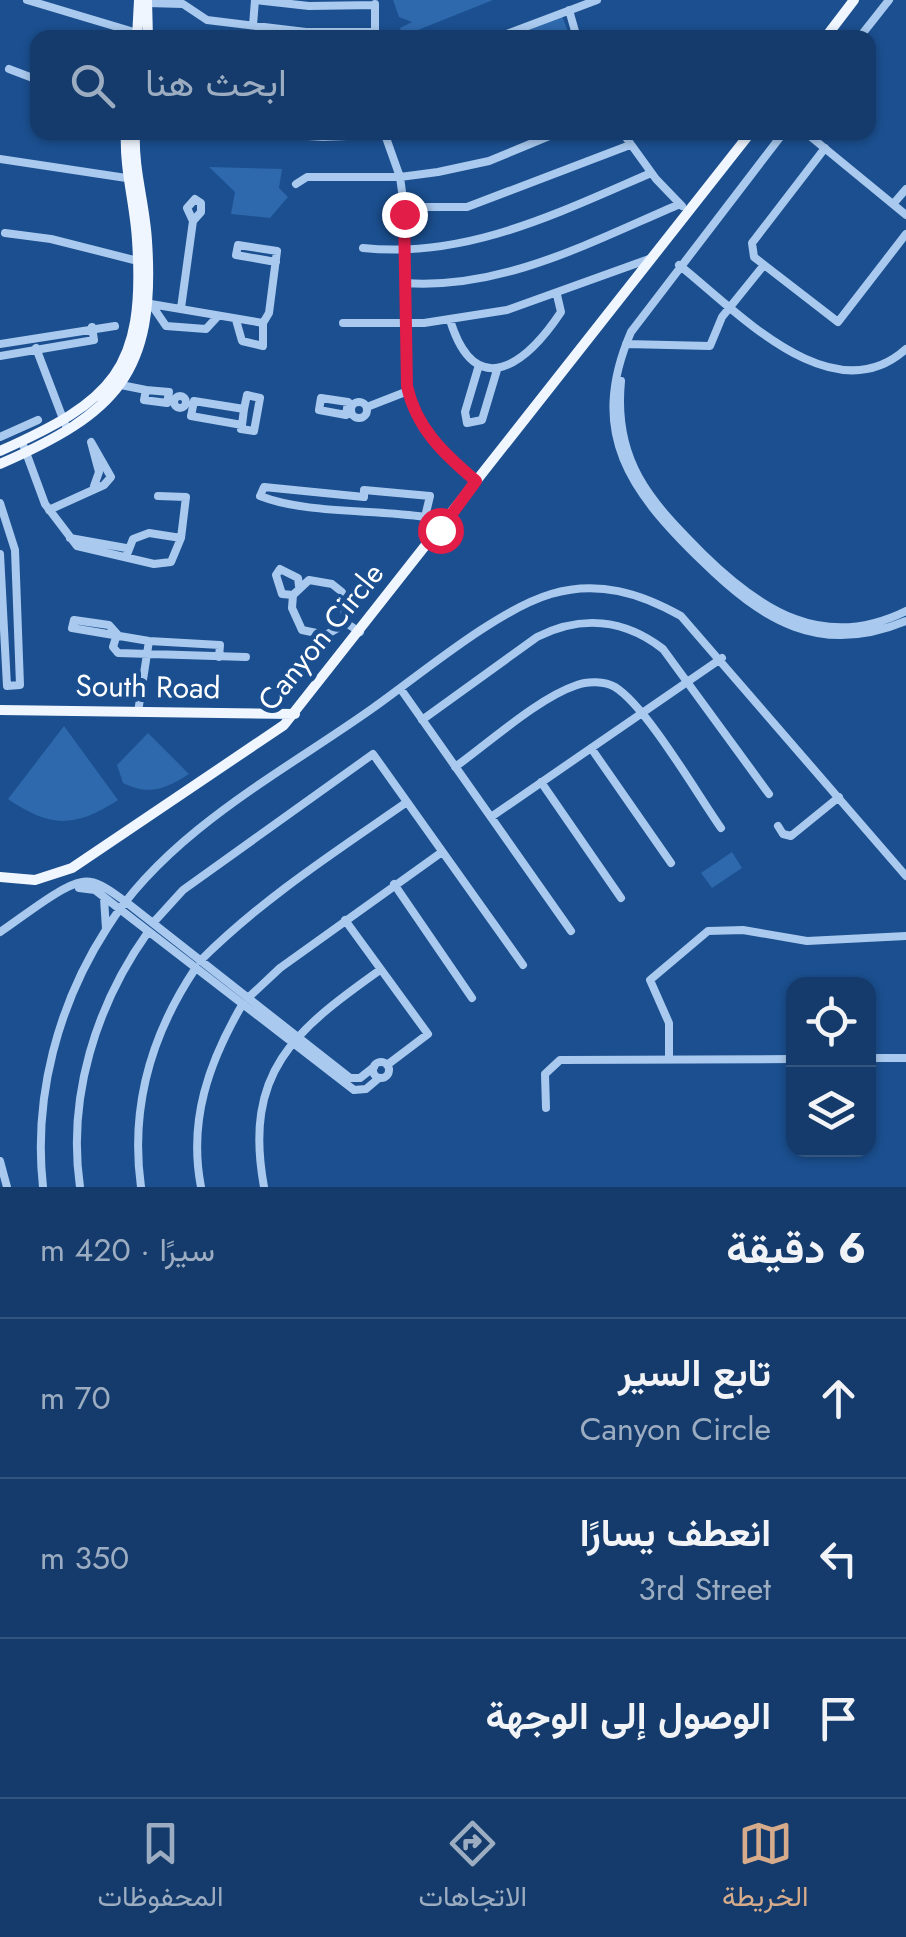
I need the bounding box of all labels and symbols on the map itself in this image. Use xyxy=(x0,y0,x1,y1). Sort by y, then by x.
route end xyxy=(382,192,428,238)
route start xyxy=(418,508,464,554)
street label: Canyon Circle xyxy=(247,553,394,720)
street label: South Road xyxy=(75,664,221,709)

